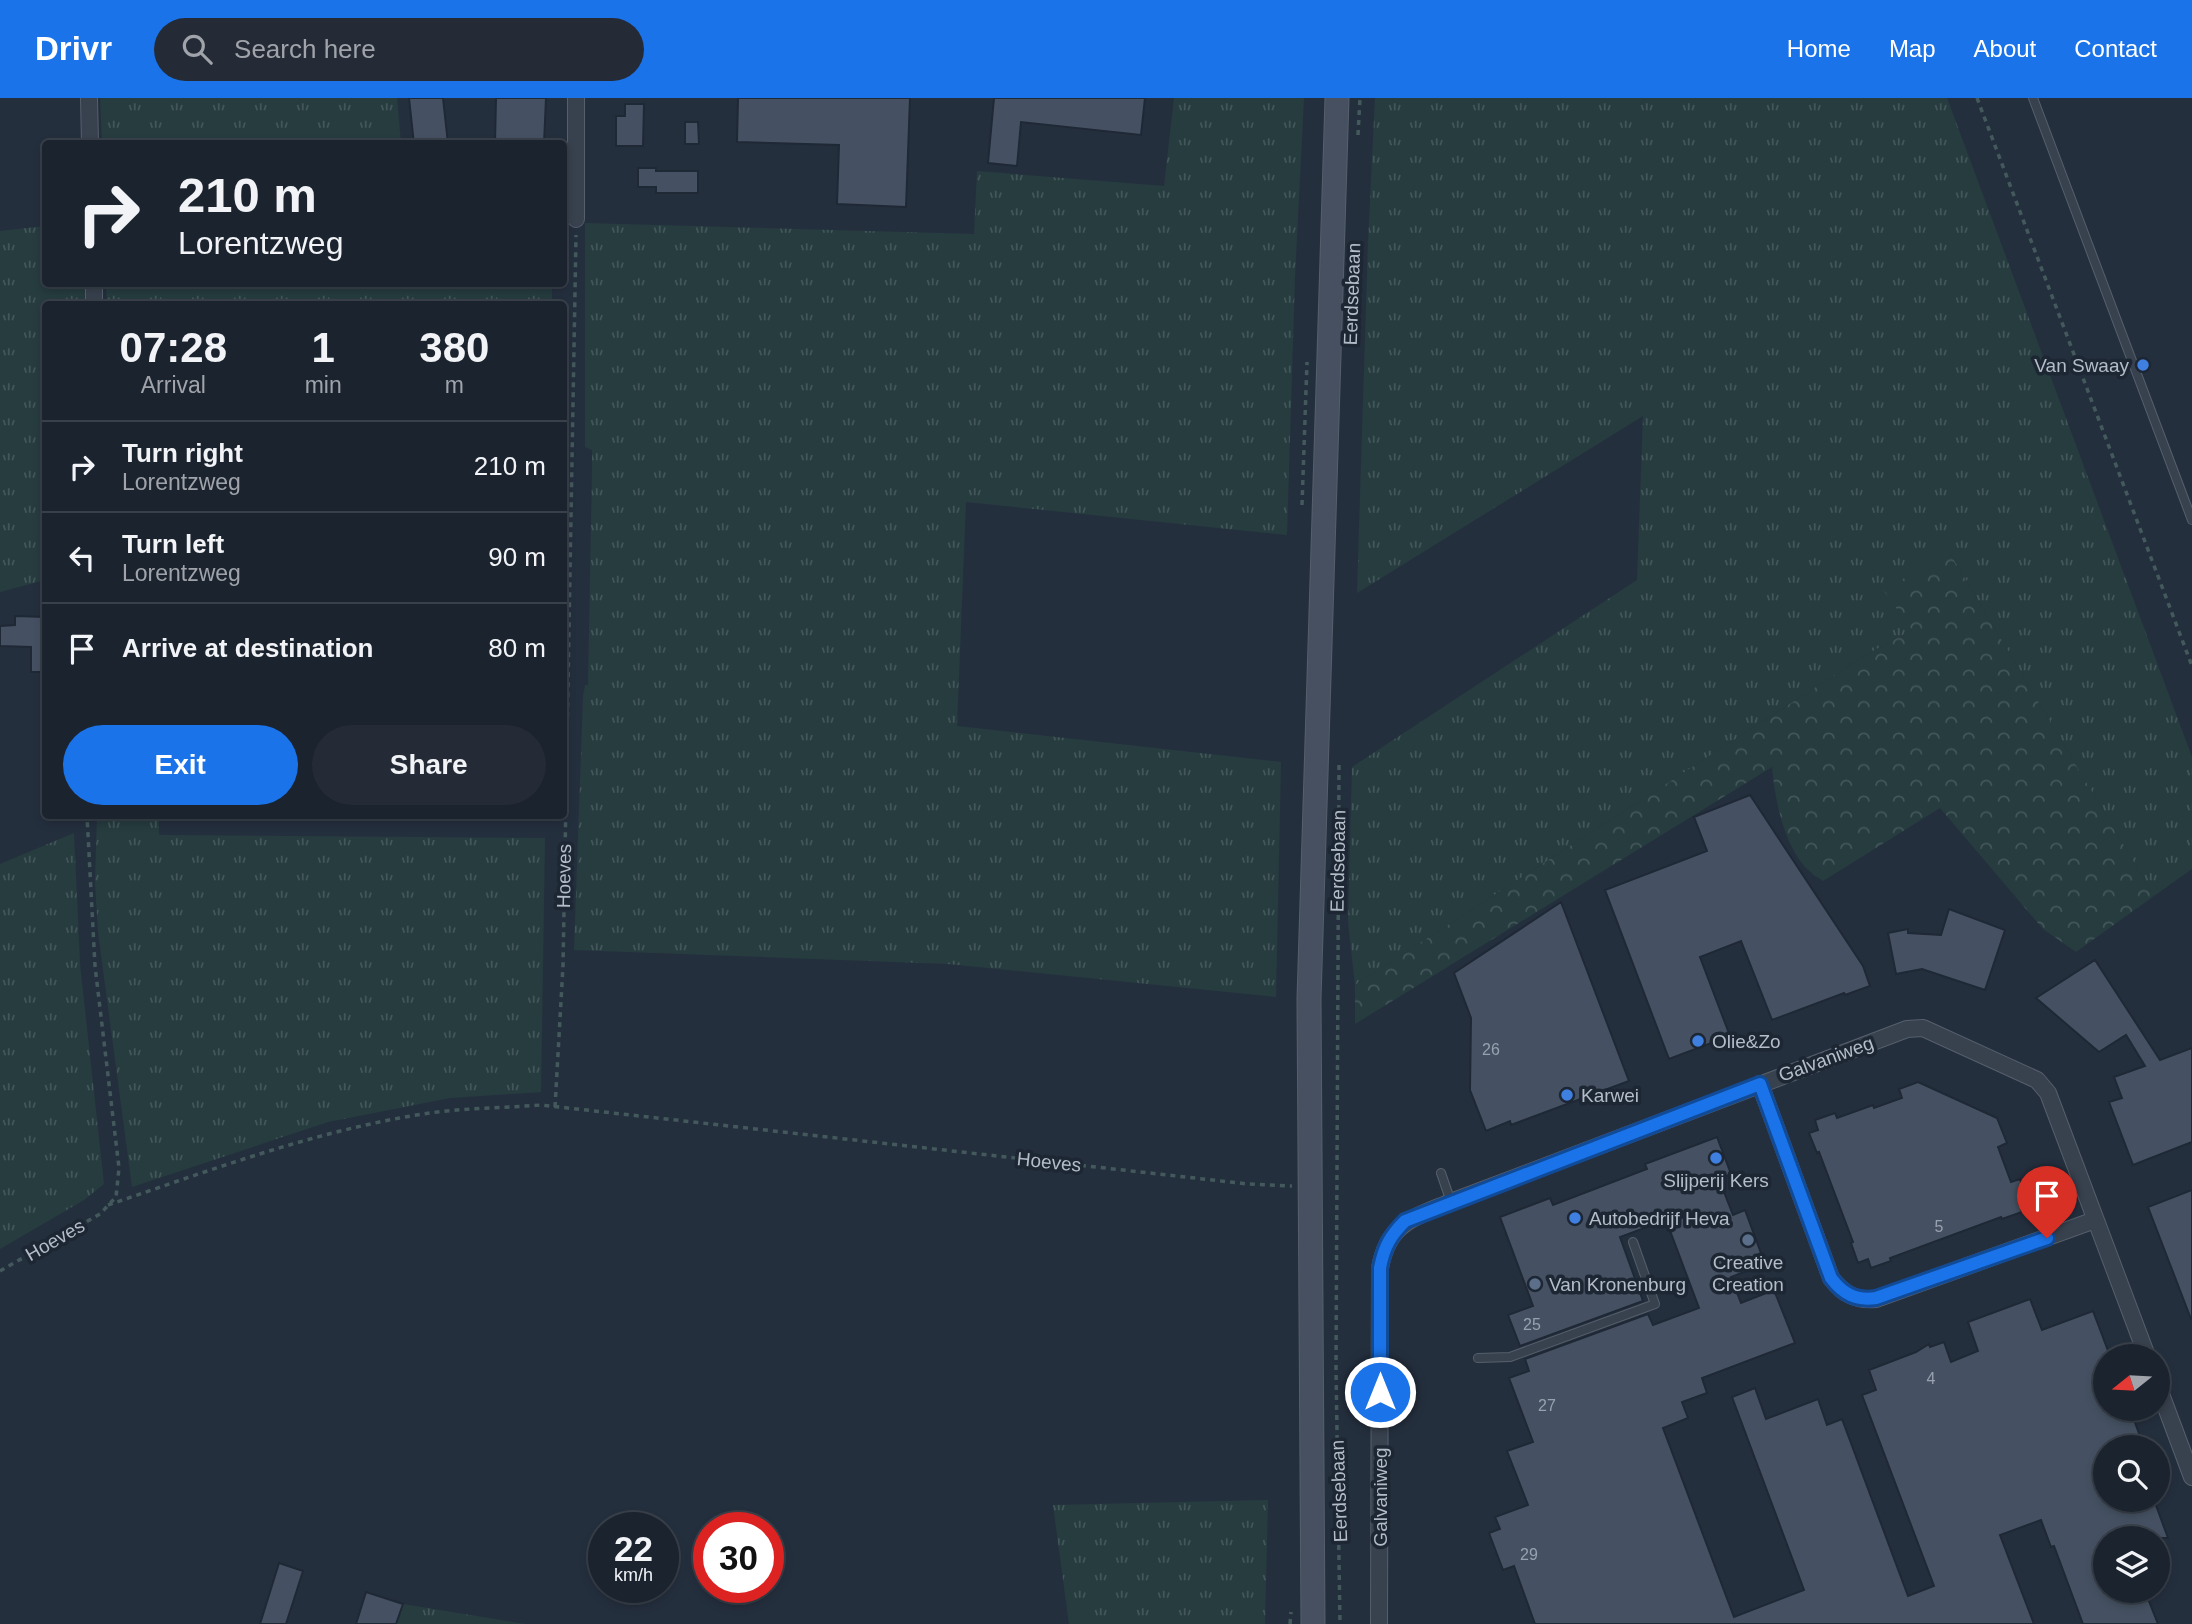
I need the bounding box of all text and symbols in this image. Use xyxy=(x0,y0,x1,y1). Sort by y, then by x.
search box xyxy=(154,18,644,81)
text: Drivr xyxy=(35,30,112,67)
icon: search xyxy=(178,30,216,68)
text: Search here xyxy=(234,34,376,64)
text: Home xyxy=(1787,35,1851,62)
text: Map xyxy=(1889,35,1936,62)
text: About xyxy=(1974,35,2036,62)
text: Contact xyxy=(2074,35,2157,62)
icon: right xyxy=(63,168,154,259)
text: 210 m xyxy=(178,168,317,222)
text: Lorentzweg xyxy=(178,225,343,261)
street label: Eerdsebaan xyxy=(1340,242,1364,346)
text: 07:28 xyxy=(120,324,227,371)
text: 1 xyxy=(311,324,335,371)
text: 380 xyxy=(419,324,489,371)
place label: Van Swaay xyxy=(2034,355,2130,376)
marker: Van Swaay xyxy=(2135,357,2151,373)
text: Arrival xyxy=(141,372,206,398)
text: min xyxy=(305,372,342,398)
text: m xyxy=(445,372,464,398)
text: Turn right xyxy=(122,438,243,468)
icon: right xyxy=(63,448,101,486)
text: 210 m xyxy=(474,451,546,481)
text: Lorentzweg xyxy=(122,469,241,495)
text: Turn left xyxy=(122,529,224,559)
icon: left xyxy=(63,539,101,577)
text: 90 m xyxy=(488,542,546,572)
text: Lorentzweg xyxy=(122,560,241,586)
icon: arrive xyxy=(63,630,101,668)
text: Arrive at destination xyxy=(122,633,373,663)
text: 80 m xyxy=(488,633,546,663)
button: Exit xyxy=(63,725,298,805)
button: Share xyxy=(312,725,546,805)
street label: Eerdsebaan xyxy=(1327,810,1349,912)
street label: Hoeves xyxy=(553,844,575,908)
place label: Olie&Zo xyxy=(1712,1031,1781,1052)
street label: Galvaniweg xyxy=(1776,1032,1876,1086)
marker: Olie&Zo xyxy=(1690,1033,1706,1049)
house number: 26 xyxy=(1482,1041,1500,1058)
place label: Karwei xyxy=(1581,1085,1639,1106)
marker: Karwei xyxy=(1559,1087,1575,1103)
street label: Hoeves xyxy=(1016,1148,1082,1176)
marker: Slijperij Kers xyxy=(1708,1150,1724,1166)
pin xyxy=(2017,1166,2077,1238)
place label: Slijperij Kers xyxy=(1663,1170,1769,1191)
icon: arrive xyxy=(2028,1177,2066,1215)
place label: Autobedrijf Heva xyxy=(1589,1208,1730,1229)
marker: Autobedrijf Heva xyxy=(1567,1210,1583,1226)
street label: Hoeves xyxy=(22,1215,88,1265)
house number: 5 xyxy=(1935,1218,1944,1235)
marker: Creative Creation xyxy=(1740,1232,1756,1248)
place label: Creative Creation xyxy=(1712,1252,1784,1295)
place label: Van Kronenburg xyxy=(1549,1274,1686,1295)
marker: Van Kronenburg xyxy=(1527,1276,1543,1292)
house number: 25 xyxy=(1523,1316,1541,1333)
north arrow xyxy=(2093,1344,2170,1421)
map controls xyxy=(2093,1344,2170,1603)
position arrow xyxy=(1343,1355,1417,1429)
house number: 4 xyxy=(1927,1370,1936,1387)
house number: 27 xyxy=(1538,1397,1556,1414)
button: search xyxy=(2093,1435,2170,1512)
street label: Eerdsebaan xyxy=(1327,1439,1351,1543)
street label: Galvaniweg xyxy=(1370,1447,1391,1547)
speed limit sign: 30 xyxy=(693,1512,784,1603)
button: layers xyxy=(2093,1526,2170,1603)
text: 22 xyxy=(614,1529,653,1568)
house number: 29 xyxy=(1520,1546,1538,1563)
text: km/h xyxy=(614,1565,653,1585)

